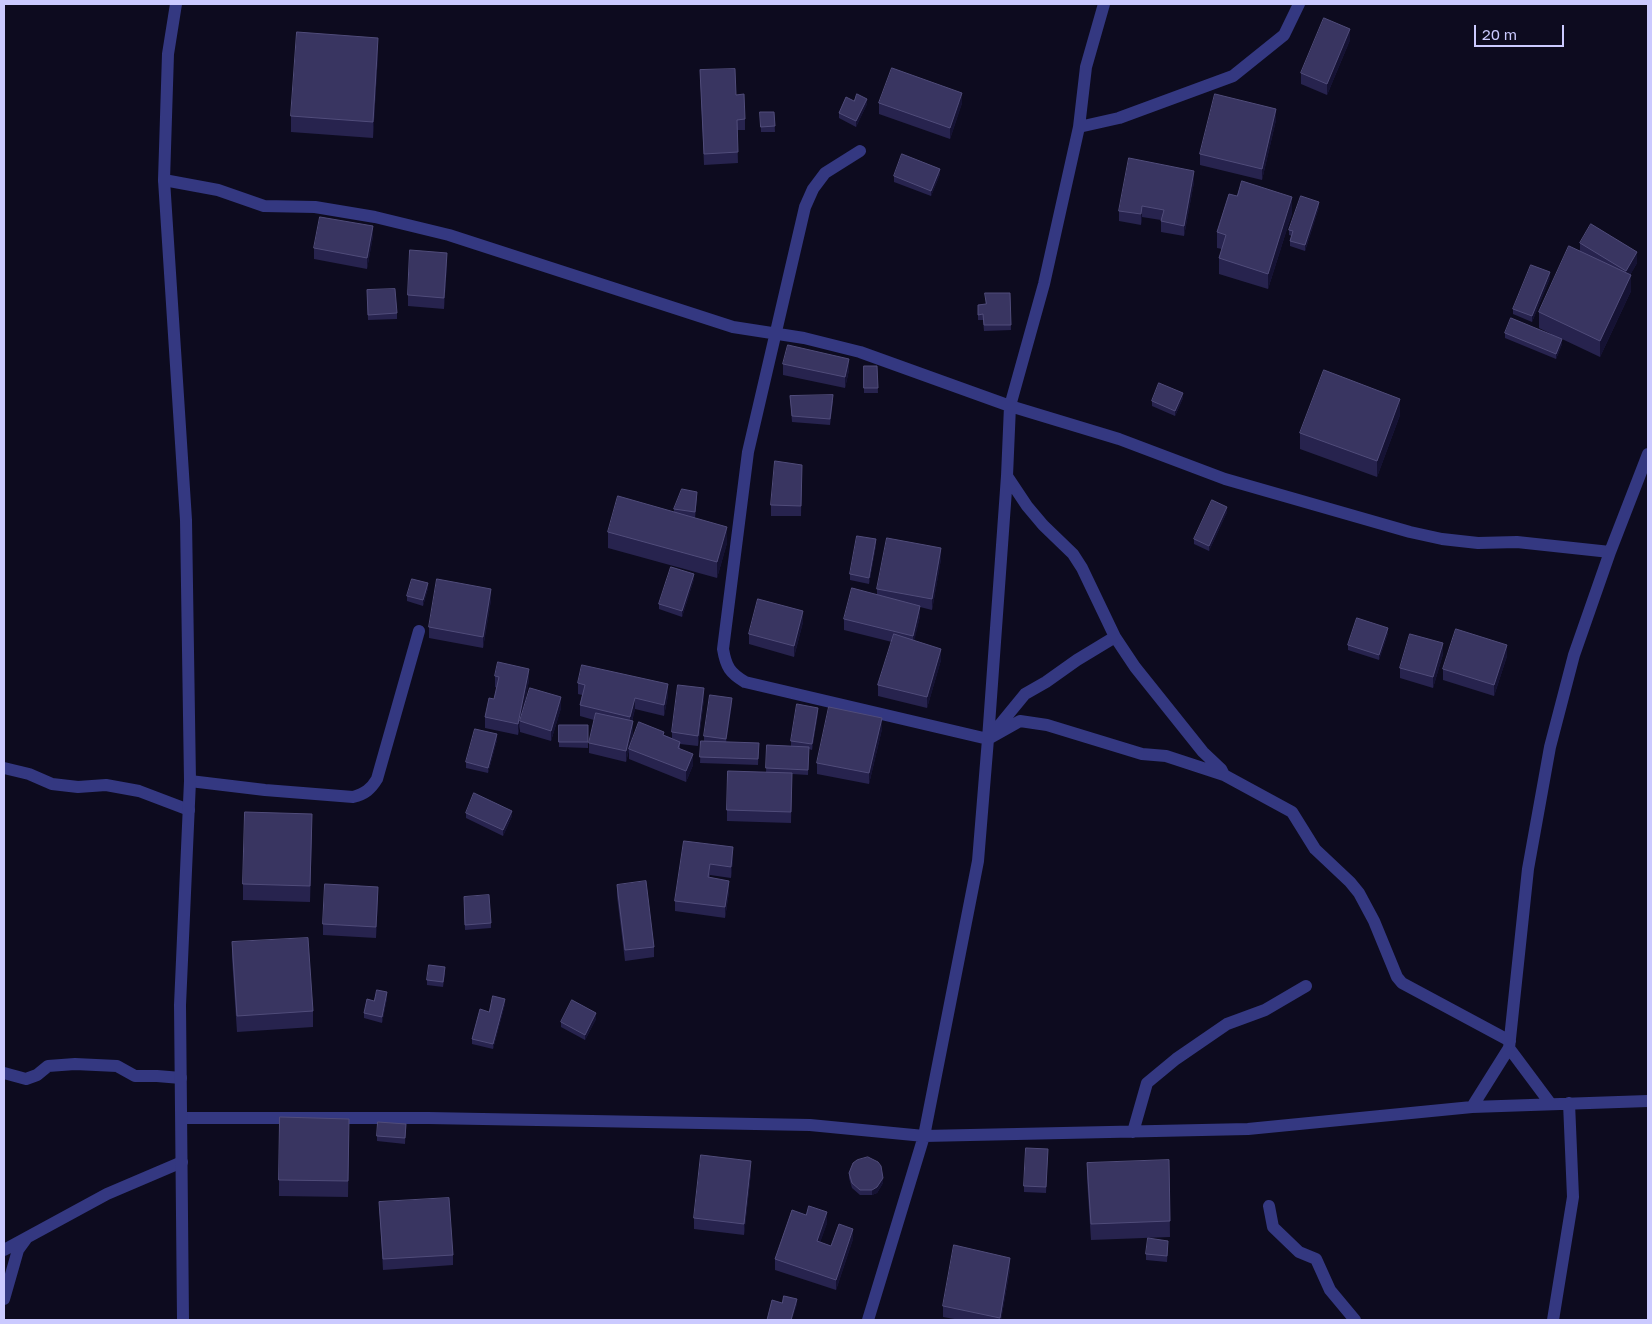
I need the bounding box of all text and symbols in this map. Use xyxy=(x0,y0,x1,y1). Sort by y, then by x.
scale bar xyxy=(1477,15,1567,47)
text: 20 m xyxy=(1482,25,1517,43)

